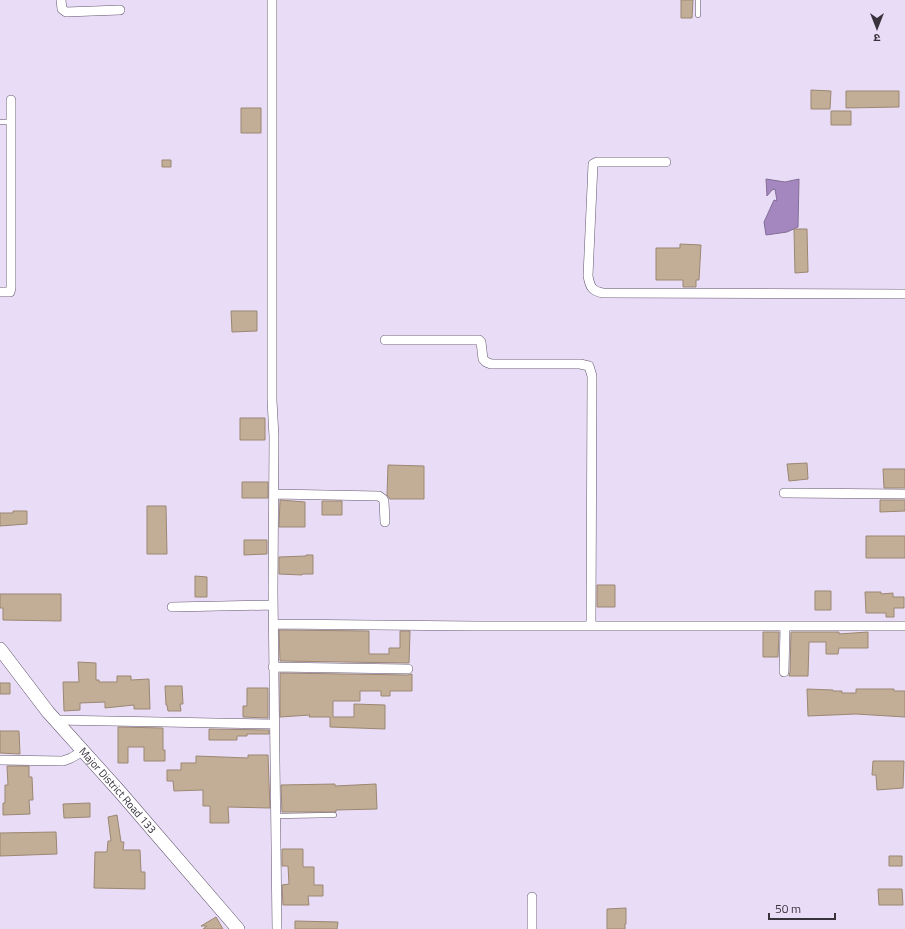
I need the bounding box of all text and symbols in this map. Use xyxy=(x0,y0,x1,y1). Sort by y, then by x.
north arrow xyxy=(857,8,897,48)
text: उ xyxy=(873,30,880,46)
street label: Major District Road 133 xyxy=(75,744,160,837)
scale bar xyxy=(769,895,835,921)
text: 50 m xyxy=(775,899,801,918)

